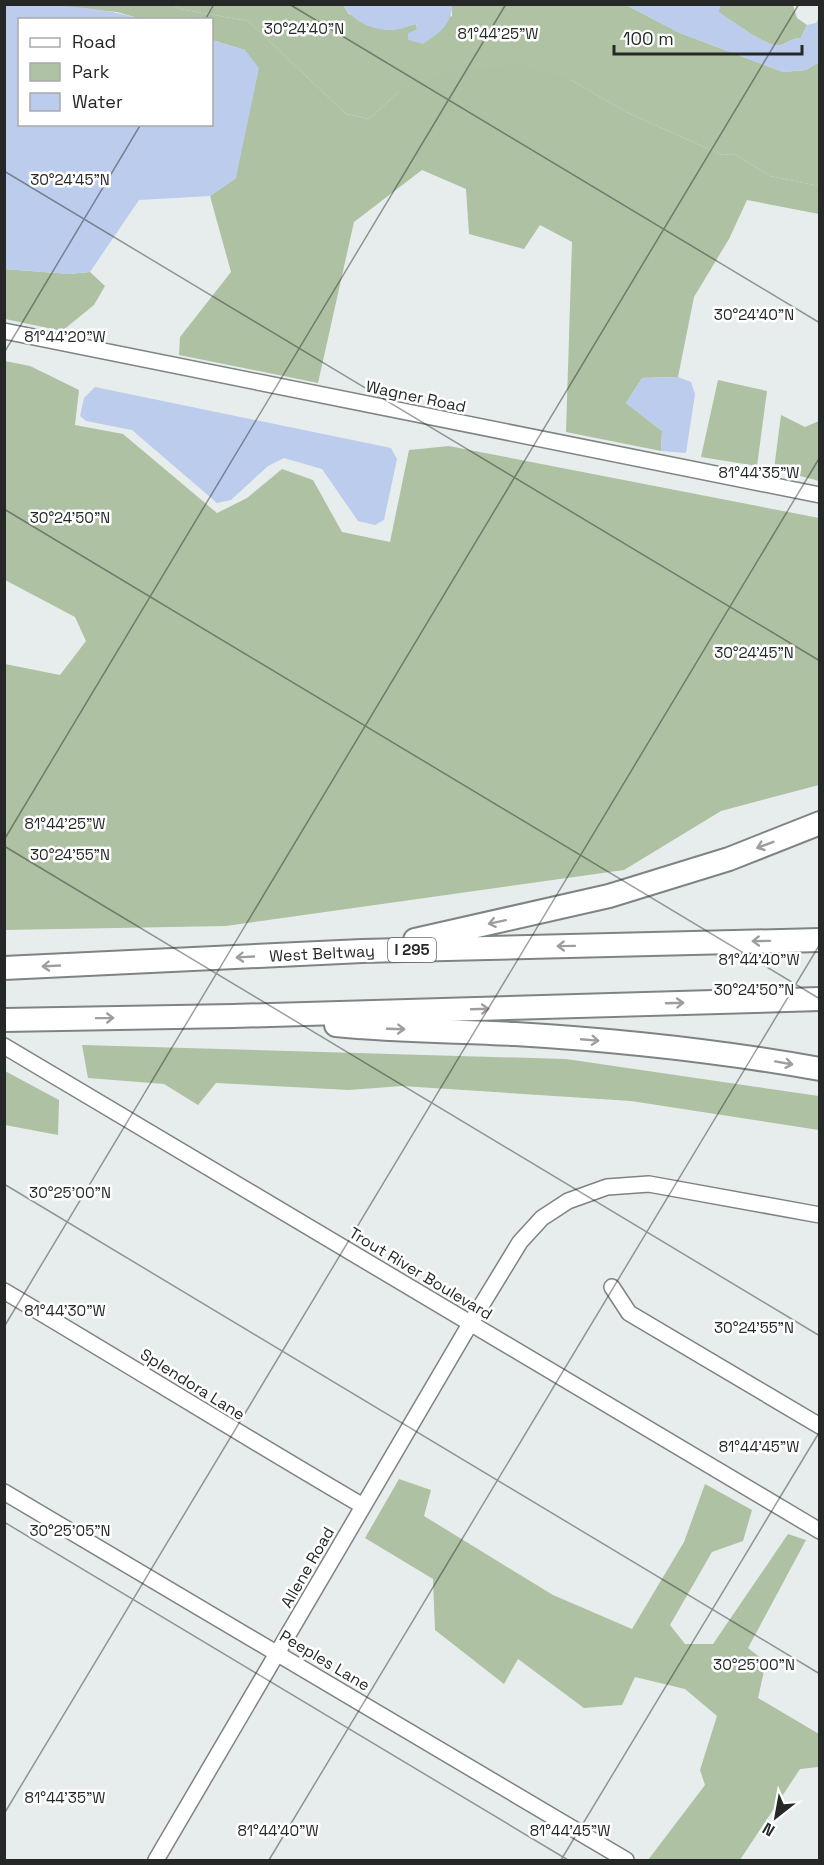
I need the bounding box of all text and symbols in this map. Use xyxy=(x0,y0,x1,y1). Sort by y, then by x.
legend xyxy=(18,18,213,126)
scale bar xyxy=(614,18,802,56)
text: 30°24'40"N xyxy=(264,19,344,38)
text: 81°44'25"W xyxy=(458,24,538,43)
text: 100 m xyxy=(623,27,674,50)
text: Road xyxy=(72,30,116,53)
text: Park xyxy=(72,60,110,83)
text: Water xyxy=(72,90,123,113)
text: 30°24'45"N xyxy=(30,170,110,189)
text: 30°24'40"N xyxy=(714,305,794,324)
text: 81°44'20"W xyxy=(24,327,106,346)
street label: Wagner Road xyxy=(364,376,468,417)
text: 81°44'35"W xyxy=(719,463,799,482)
text: 30°24'50"N xyxy=(30,508,110,527)
text: 30°24'45"N xyxy=(714,643,794,662)
text: 81°44'25"W xyxy=(25,814,105,833)
one-way arrow xyxy=(757,840,775,851)
text: 30°24'55"N xyxy=(30,845,110,864)
one-way arrow xyxy=(488,916,507,928)
one-way arrow xyxy=(752,935,772,947)
road number: I 295 xyxy=(388,938,436,962)
street label: West Beltway xyxy=(269,940,375,967)
one-way arrow xyxy=(557,940,577,952)
text: 81°44'40"W xyxy=(718,950,800,969)
one-way arrow xyxy=(236,951,256,962)
one-way arrow xyxy=(41,961,61,972)
text: 30°24'50"N xyxy=(714,980,794,999)
one-way arrow xyxy=(665,998,685,1009)
one-way arrow xyxy=(470,1003,490,1015)
one-way arrow xyxy=(94,1013,114,1024)
one-way arrow xyxy=(385,1023,405,1035)
one-way arrow xyxy=(580,1035,600,1046)
one-way arrow xyxy=(774,1058,793,1069)
text: 30°25'00"N xyxy=(29,1183,111,1202)
street label: Trout River Boulevard xyxy=(345,1222,496,1325)
text: 81°44'30"W xyxy=(24,1301,106,1320)
text: 30°24'55"N xyxy=(714,1318,794,1337)
street label: Splendora Lane xyxy=(136,1344,249,1425)
text: 81°44'45"W xyxy=(719,1437,799,1456)
text: 30°25'05"N xyxy=(29,1521,111,1540)
street label: Allene Road xyxy=(276,1523,339,1611)
street label: Peeples Lane xyxy=(276,1625,374,1696)
text: 30°25'00"N xyxy=(713,1655,795,1674)
north arrow xyxy=(746,1787,806,1847)
text: 81°44'35"W xyxy=(25,1788,105,1807)
text: N xyxy=(759,1818,779,1841)
text: 81°44'40"W xyxy=(237,1821,319,1840)
text: 81°44'45"W xyxy=(530,1821,610,1840)

